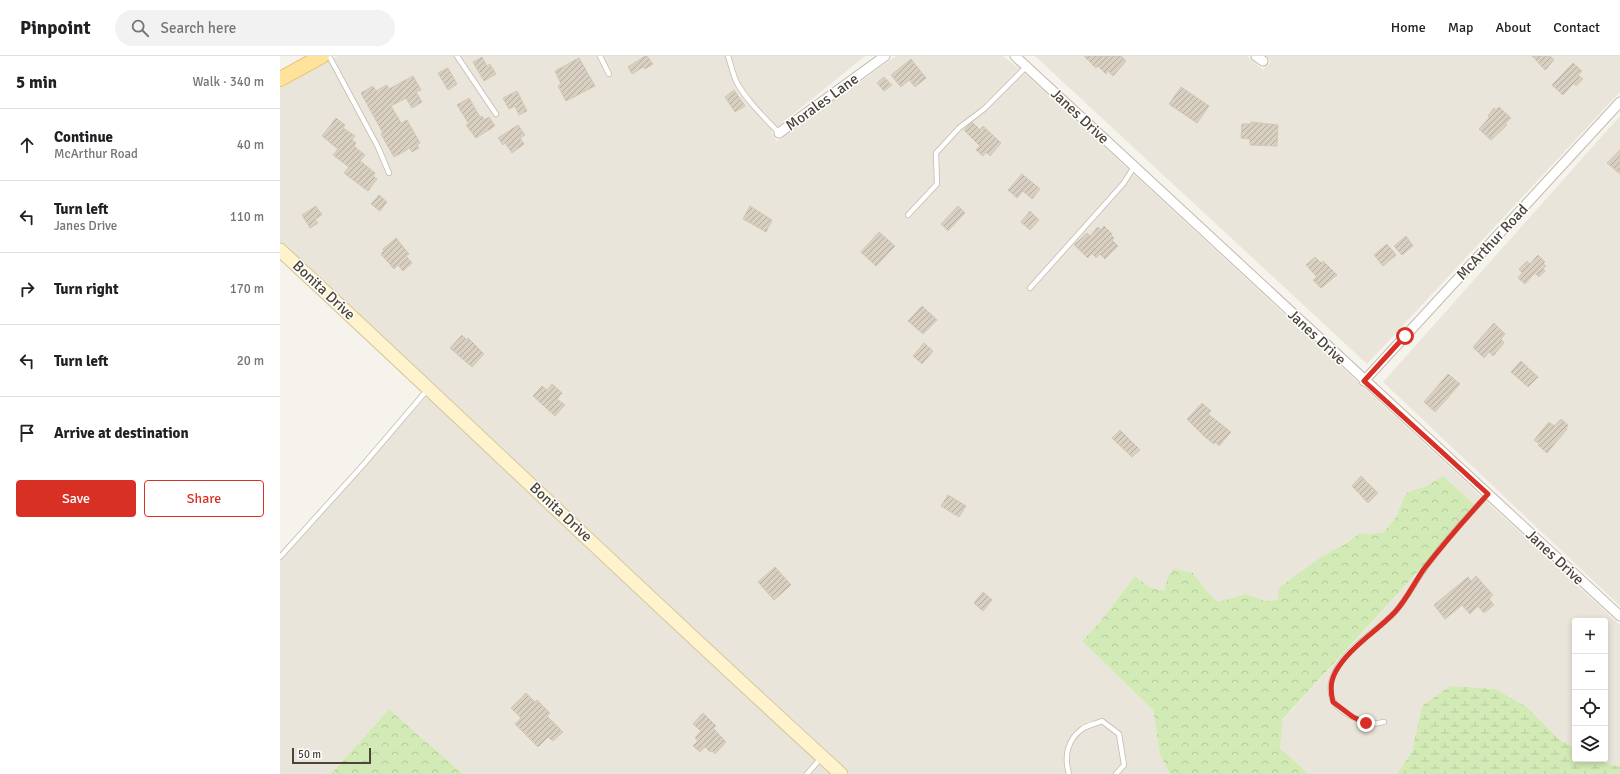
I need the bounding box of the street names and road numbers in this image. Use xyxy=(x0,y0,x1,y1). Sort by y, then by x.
street label: Morales Lane xyxy=(782,70,862,134)
street label: Janes Drive xyxy=(1047,85,1113,147)
street label: McArthur Road xyxy=(1452,200,1532,284)
street label: Bonita Drive xyxy=(289,257,359,323)
street label: Janes Drive xyxy=(1284,306,1350,368)
street label: Bonita Drive xyxy=(526,479,596,545)
street label: Janes Drive xyxy=(1522,526,1588,588)

